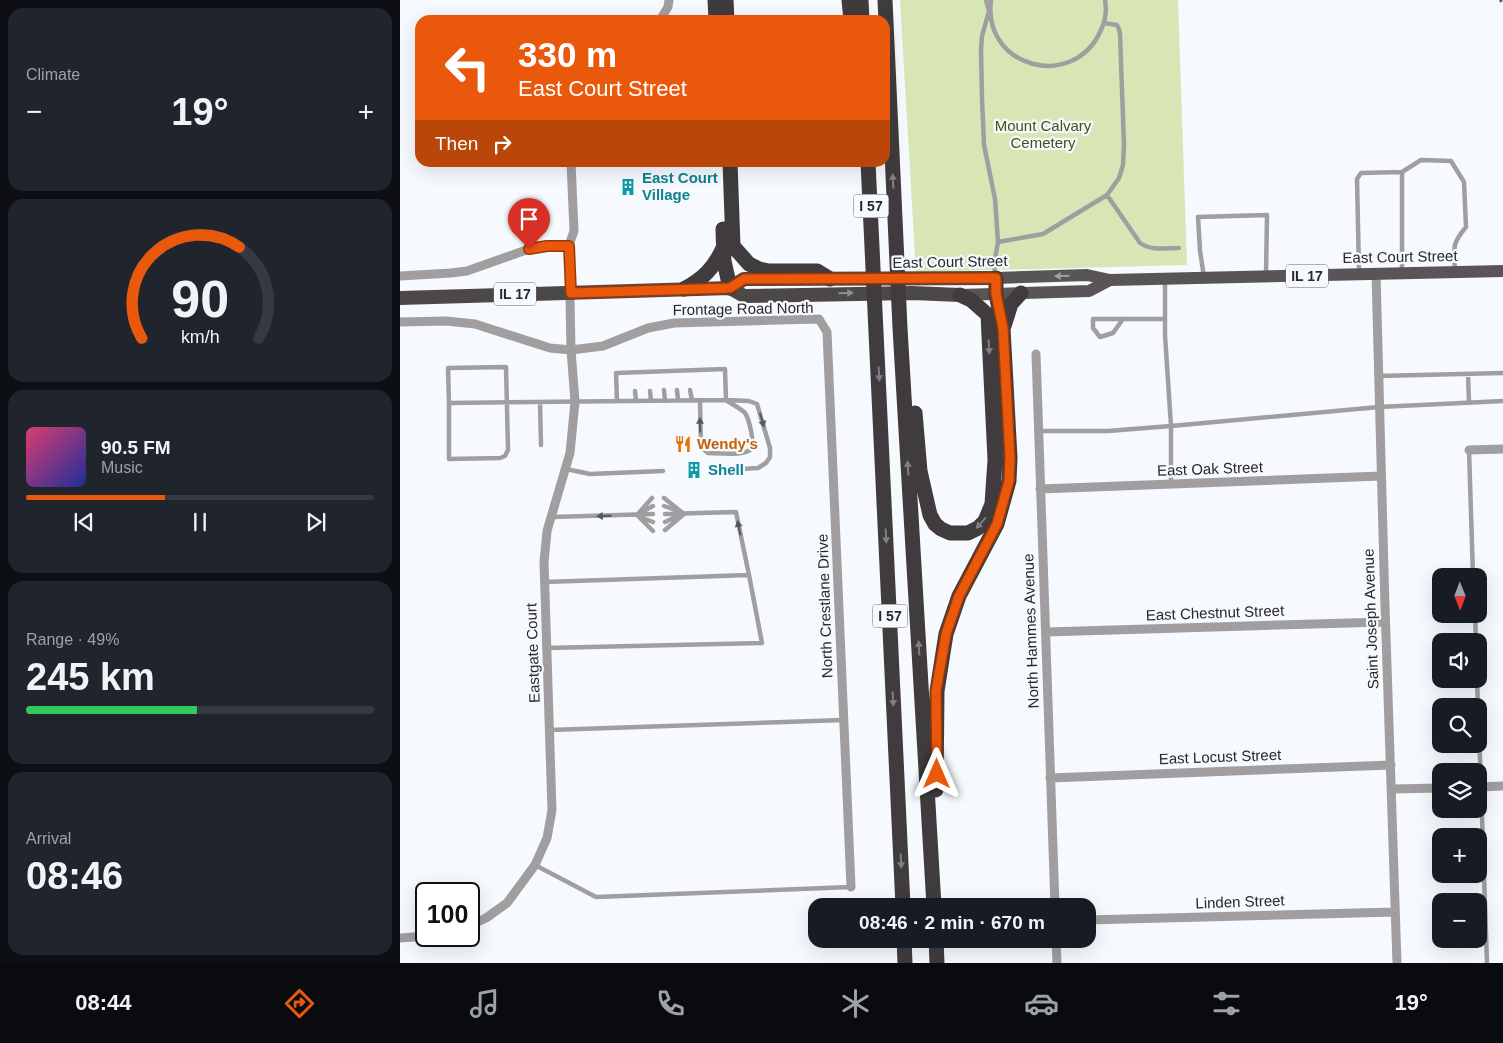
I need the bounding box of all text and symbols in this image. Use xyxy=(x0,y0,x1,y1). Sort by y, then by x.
icon: left xyxy=(435,35,500,100)
text: 330 m xyxy=(518,35,617,74)
text: Climate xyxy=(26,66,80,83)
text: East Court Street xyxy=(518,76,687,101)
text: 19° xyxy=(171,91,229,133)
text: − xyxy=(26,96,42,127)
text: + xyxy=(358,96,374,127)
park label: Mount Calvary Cemetery xyxy=(995,117,1092,151)
icon: right xyxy=(488,130,516,158)
text: Then xyxy=(435,133,478,154)
place label: East Court Village xyxy=(642,169,718,203)
one-way arrow xyxy=(889,173,897,189)
building icon: East Court Village xyxy=(618,177,638,197)
road number: I 57 xyxy=(854,195,888,218)
pin xyxy=(508,198,550,249)
icon: arrive xyxy=(515,205,543,233)
street label: East Court Street xyxy=(1342,247,1458,266)
street label: East Court Street xyxy=(892,252,1008,271)
road number: IL 17 xyxy=(1286,264,1328,288)
text: 90 xyxy=(171,270,229,328)
one-way arrow xyxy=(1054,272,1070,280)
road number: IL 17 xyxy=(494,282,536,306)
one-way arrow xyxy=(838,289,854,297)
street label: Frontage Road North xyxy=(672,299,814,318)
text: km/h xyxy=(181,327,219,347)
one-way arrow xyxy=(986,339,994,355)
one-way arrow xyxy=(875,366,883,382)
one-way arrow xyxy=(759,413,767,428)
one-way arrow xyxy=(696,417,704,433)
restaurant icon: Wendy's xyxy=(673,434,693,454)
place label: Wendy's xyxy=(697,435,758,452)
text: 90.5 FM xyxy=(101,437,171,458)
street label: East Oak Street xyxy=(1157,458,1264,479)
text: Music xyxy=(101,459,143,476)
building icon: Shell xyxy=(684,460,704,480)
one-way arrow xyxy=(904,460,912,476)
place label: Shell xyxy=(708,461,744,478)
icon: previous xyxy=(70,508,98,536)
icon: pause xyxy=(186,508,214,536)
icon: next xyxy=(302,508,330,536)
one-way arrow xyxy=(596,512,612,520)
one-way arrow xyxy=(975,517,986,530)
one-way arrow xyxy=(735,520,743,535)
one-way arrow xyxy=(882,529,890,545)
street label: North Crestlane Drive xyxy=(813,534,836,678)
street label: Saint Joseph Avenue xyxy=(1360,548,1381,690)
street label: North Hammes Avenue xyxy=(1019,553,1042,709)
north arrow xyxy=(1432,568,1488,622)
map controls xyxy=(1432,568,1487,948)
street label: Eastgate Court xyxy=(522,602,543,703)
street label: East Chestnut Street xyxy=(1146,602,1285,623)
road number: I 57 xyxy=(872,604,908,628)
text: Range · 49% xyxy=(26,631,119,648)
button: sound xyxy=(1432,633,1487,688)
one-way arrow xyxy=(914,640,922,656)
text: 245 km xyxy=(26,656,155,698)
one-way arrow xyxy=(890,691,898,707)
button: search xyxy=(1432,698,1487,753)
street label: East Locust Street xyxy=(1158,746,1282,767)
position arrow xyxy=(910,747,962,799)
button: layers xyxy=(1432,763,1487,818)
button: + xyxy=(1432,828,1487,883)
text: Arrival xyxy=(26,830,71,847)
one-way arrow xyxy=(897,853,905,869)
text: 08:46 xyxy=(26,855,123,897)
speed limit sign: 100 xyxy=(415,882,480,947)
street label: Linden Street xyxy=(1195,891,1286,912)
button: − xyxy=(1432,893,1487,948)
text: 08:46 · 2 min · 670 m xyxy=(859,912,1045,933)
icon: directions xyxy=(282,986,317,1021)
icon: music xyxy=(467,986,502,1021)
icon: phone xyxy=(653,986,688,1021)
icon: climate xyxy=(838,986,873,1021)
icon: car xyxy=(1024,986,1059,1021)
icon: filters xyxy=(1209,986,1244,1021)
text: 08:44 xyxy=(75,990,131,1015)
text: 19° xyxy=(1394,990,1428,1015)

